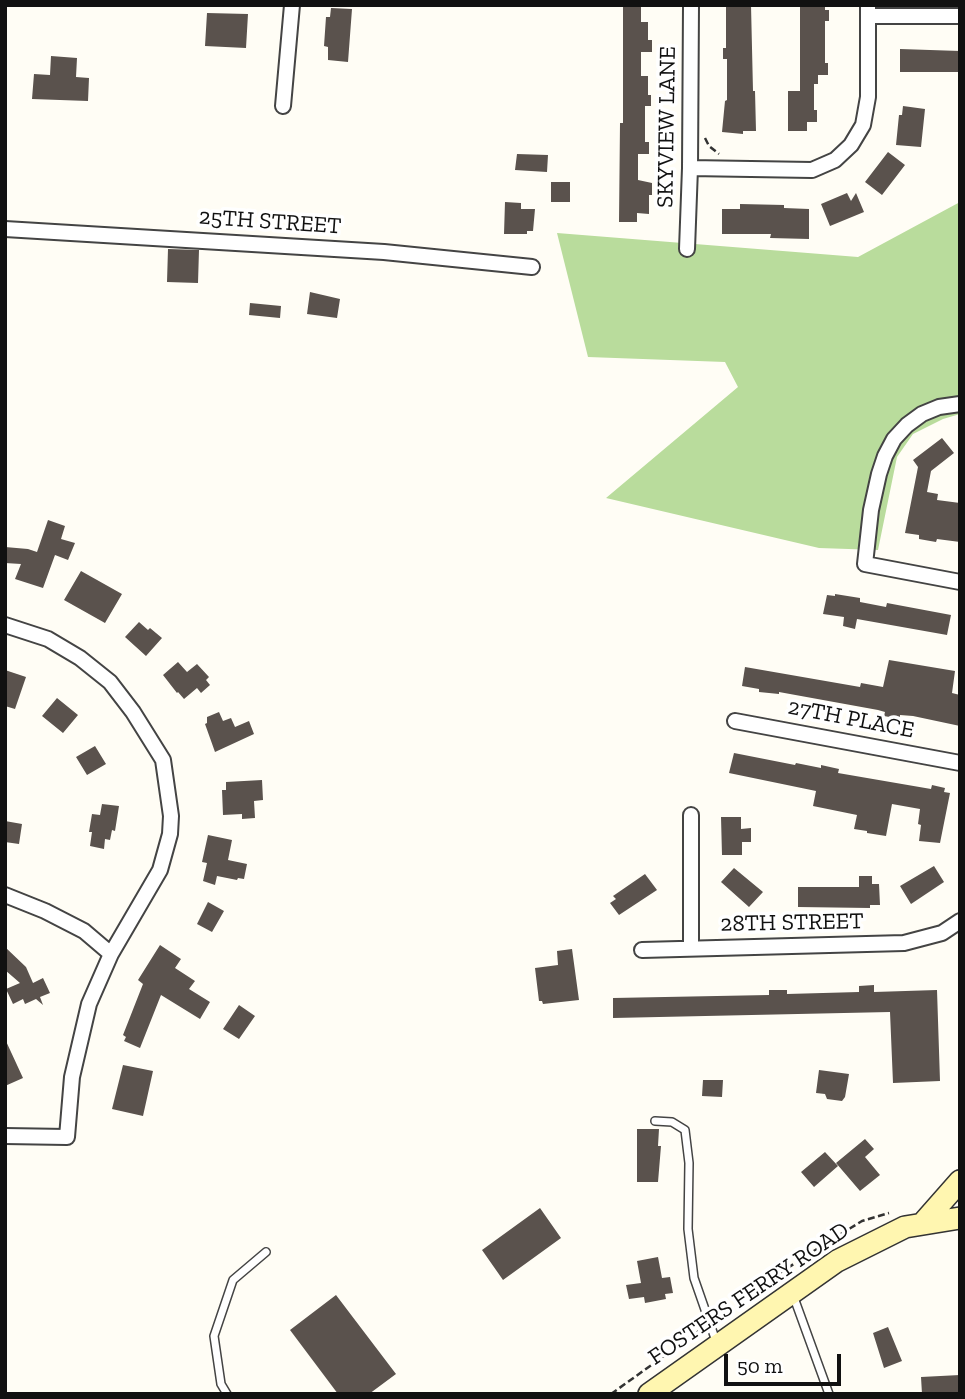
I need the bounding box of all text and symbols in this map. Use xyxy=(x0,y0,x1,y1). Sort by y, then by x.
street label: SKYVIEW LANE xyxy=(652,46,682,208)
street label: 25TH STREET xyxy=(198,203,342,241)
street label: 27TH PLACE xyxy=(786,693,916,745)
street label: 28TH STREET xyxy=(720,908,864,938)
street label: FOSTERS FERRY ROAD xyxy=(643,1217,855,1371)
scale bar xyxy=(727,1340,844,1384)
text: 50 m xyxy=(737,1353,783,1378)

